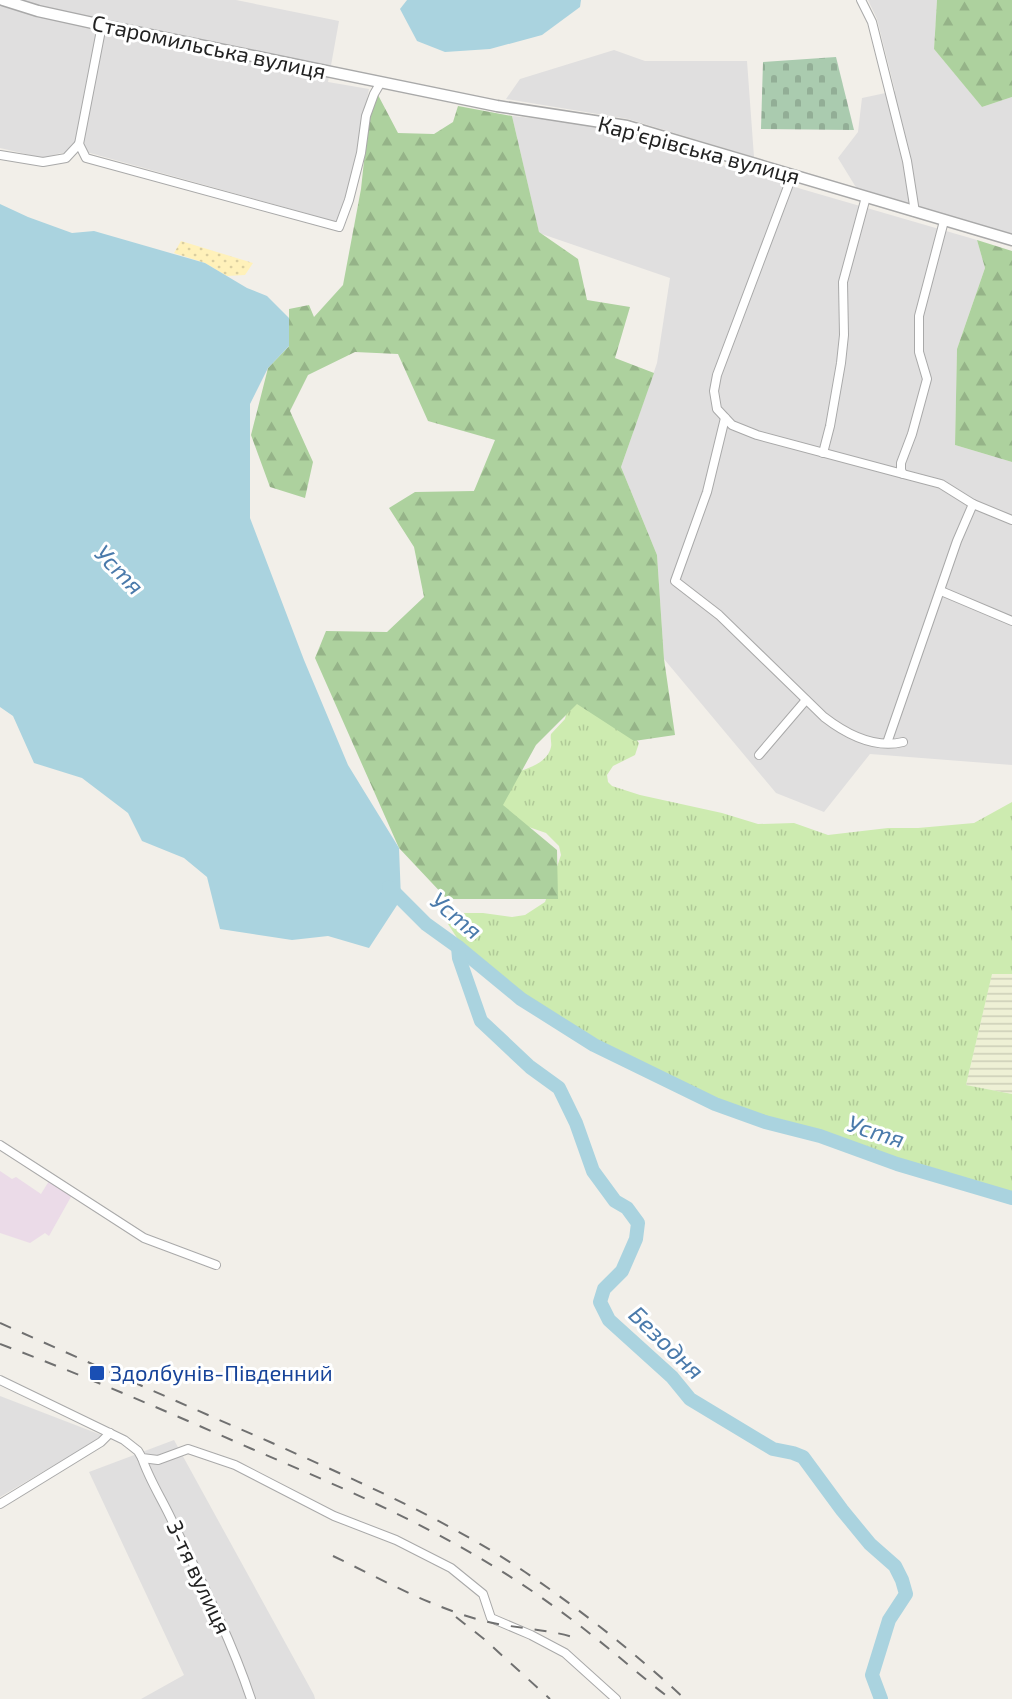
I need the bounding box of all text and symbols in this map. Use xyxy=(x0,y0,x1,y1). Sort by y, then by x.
street label: Старомильська вулиця xyxy=(90,9,328,84)
street label: Кар'єрівська вулиця xyxy=(595,110,803,189)
water label: Устя xyxy=(89,538,151,600)
water label: Устя xyxy=(425,885,489,945)
water label: Устя xyxy=(844,1108,909,1153)
water label: Безодня xyxy=(623,1299,711,1385)
place label: Здолбунів-Південний xyxy=(110,1359,333,1386)
marker: Здолбунів-Південний xyxy=(88,1364,106,1382)
street label: 3-тя вулиця xyxy=(161,1516,238,1638)

